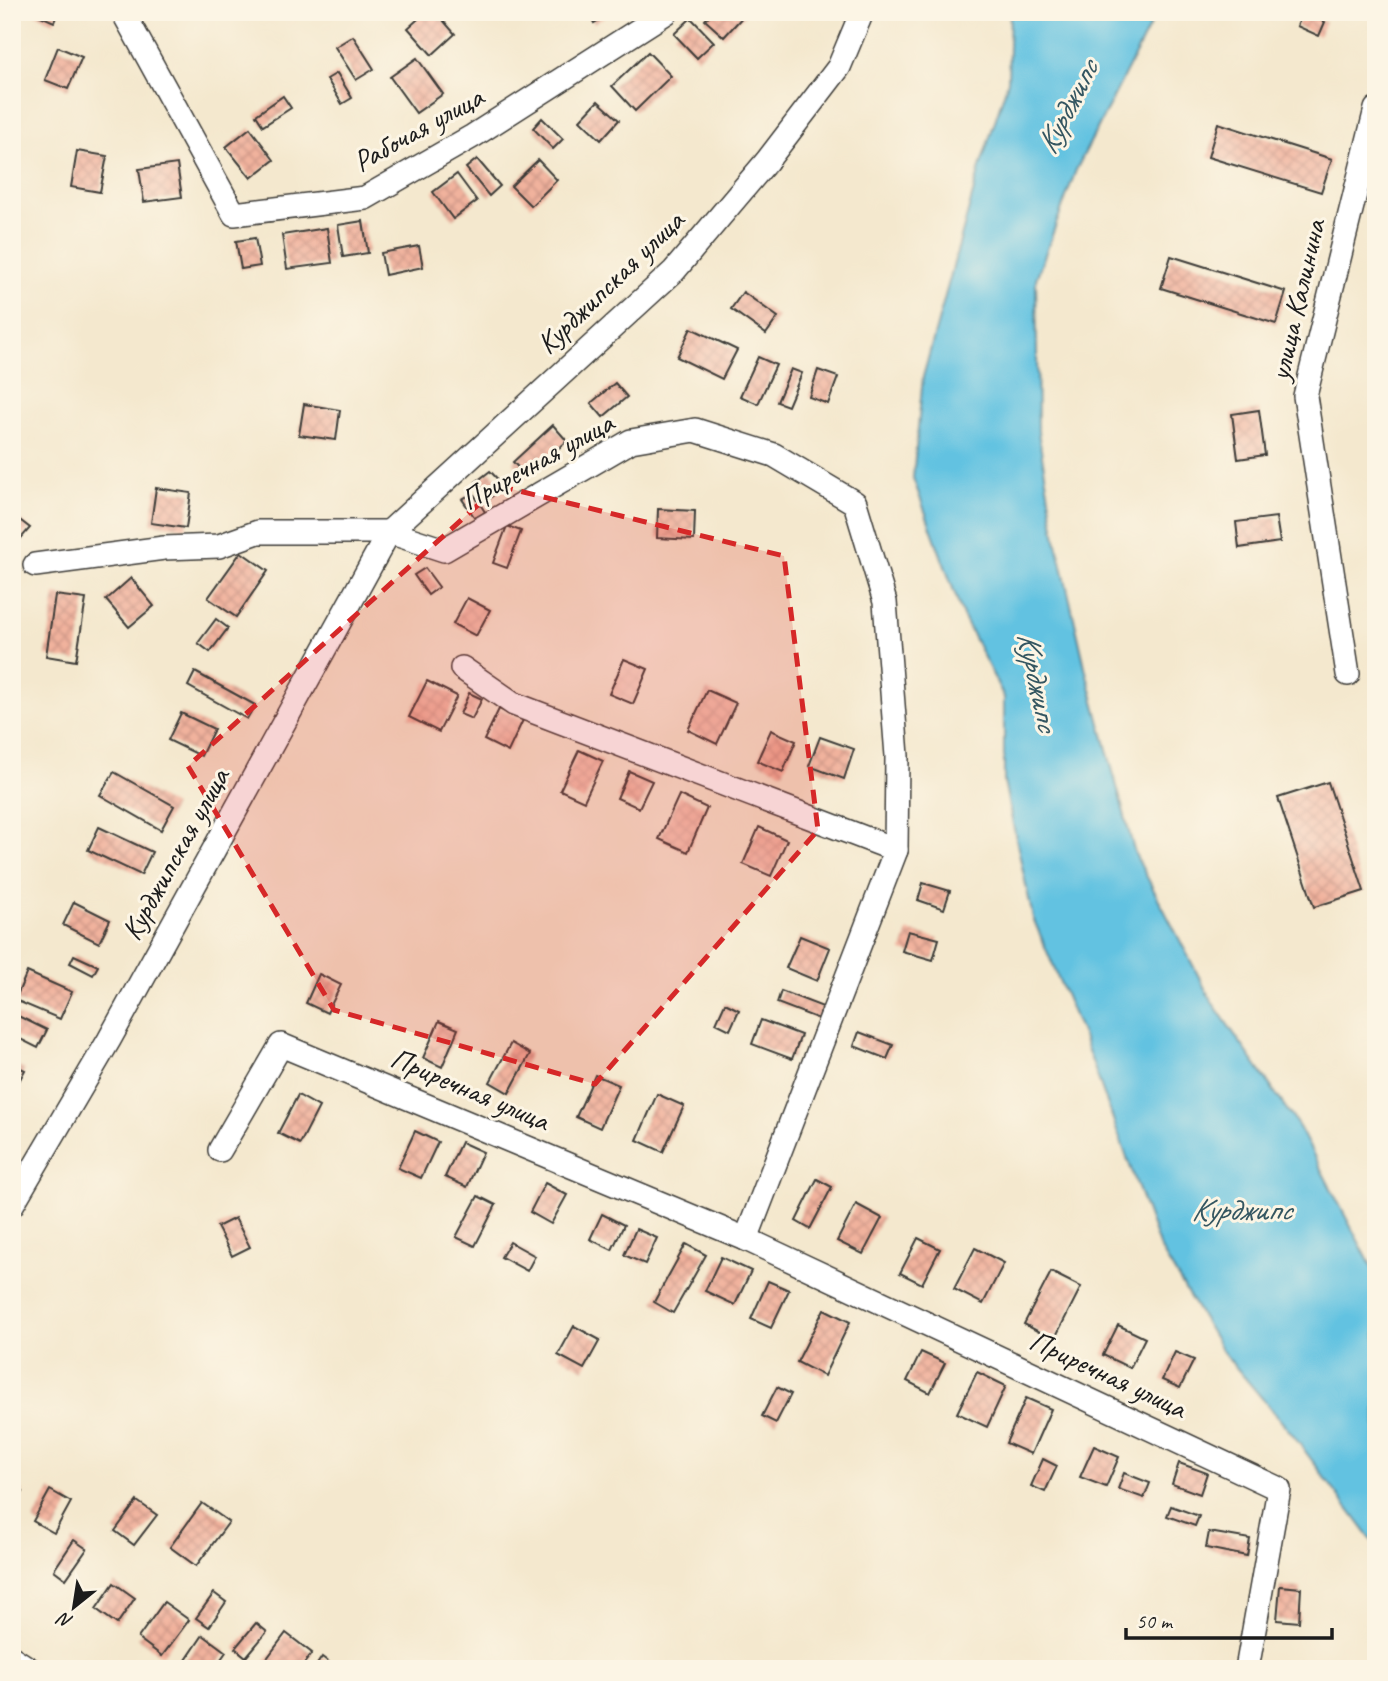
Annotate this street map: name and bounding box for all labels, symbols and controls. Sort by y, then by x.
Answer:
water label: Курджипс [1026,50,1110,161]
street label: Рабочая улица [346,77,491,180]
street label: Курджипская улица [528,201,693,362]
street label: улица Калинина [1260,214,1334,386]
street label: Приречная улица [454,403,622,519]
water label: Курджипс [1008,628,1069,738]
street label: Курджипская улица [112,760,239,947]
street label: Приречная улица [385,1039,557,1140]
water label: Курджипс [1191,1189,1295,1230]
street label: Приречная улица [1023,1321,1194,1428]
north arrow [38,1572,108,1642]
scale bar [1126,1597,1332,1641]
text: N [52,1606,77,1634]
text: 50 m [1136,1608,1174,1634]

